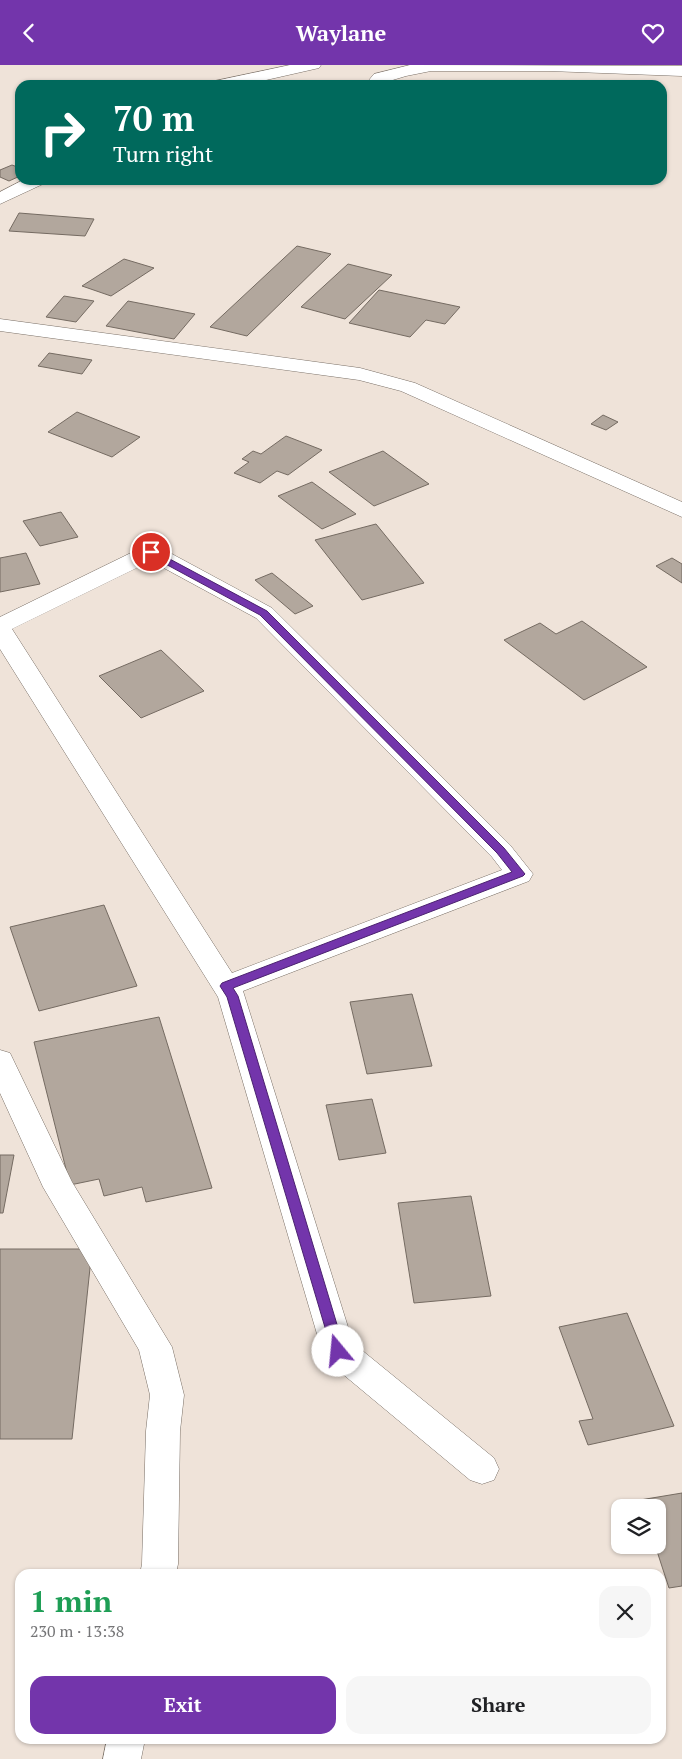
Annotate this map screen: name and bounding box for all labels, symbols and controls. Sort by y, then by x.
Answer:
text: Waylane [296,18,386,47]
icon: back [15,19,43,47]
icon: heart [639,19,667,47]
text: 70 m [113,95,194,141]
icon: right [30,100,95,165]
text: Turn right [113,139,213,168]
pin [130,531,172,573]
icon: arrive [137,538,165,566]
position arrow [311,1324,363,1376]
map controls [611,1499,666,1554]
button: layers [611,1499,666,1554]
text: 1 min [30,1581,112,1621]
button: close [599,1586,651,1638]
text: 230 m · 13:38 [30,1620,124,1642]
button: Exit [30,1676,336,1734]
button: Share [346,1676,651,1734]

